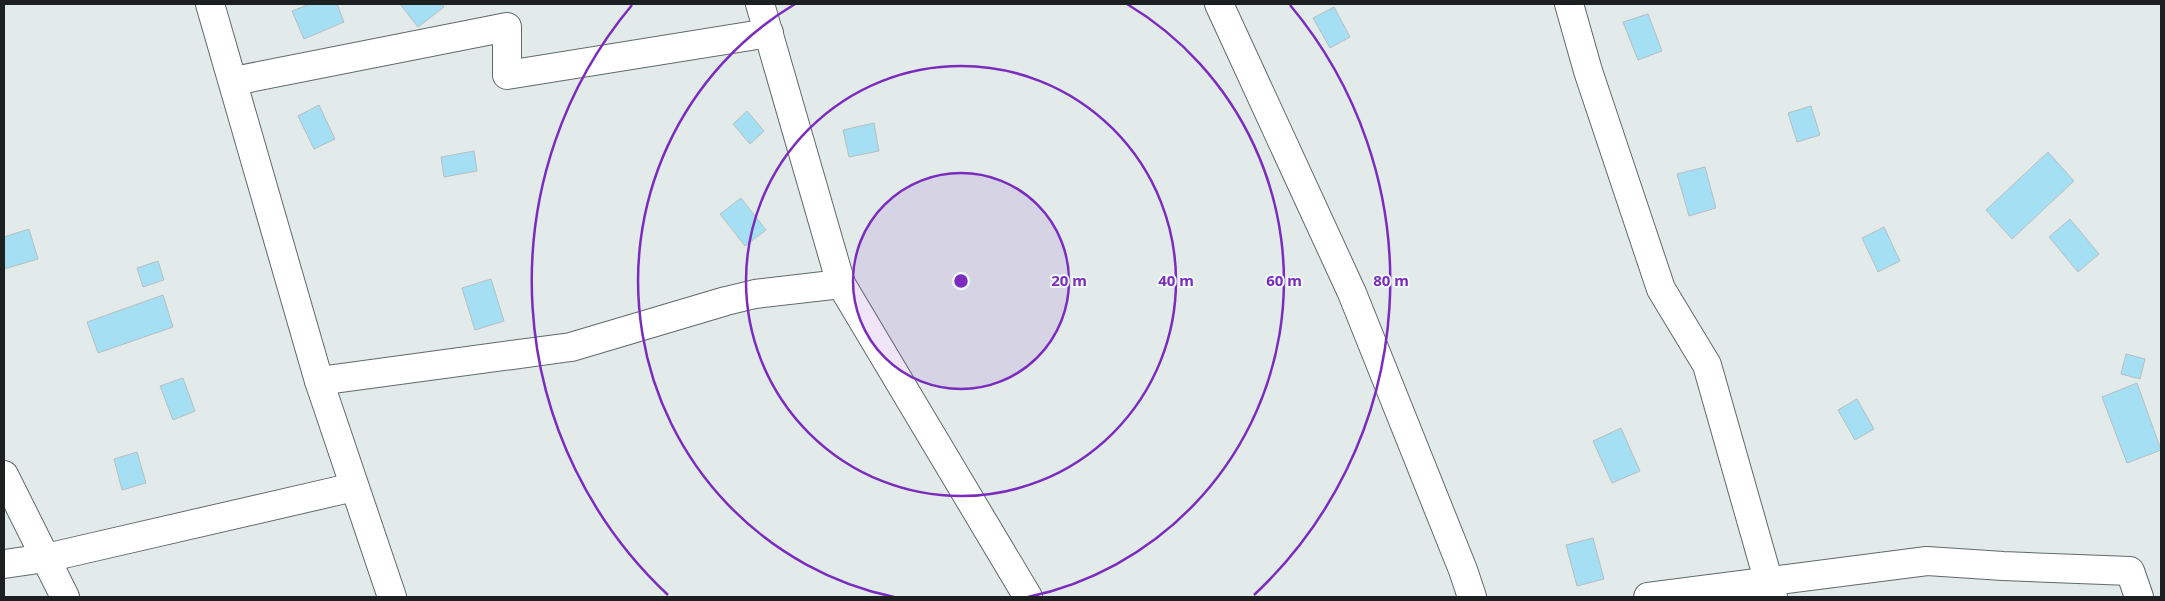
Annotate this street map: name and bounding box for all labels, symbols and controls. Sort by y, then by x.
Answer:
text: 20 m [1051,270,1087,290]
text: 40 m [1158,270,1194,290]
text: 60 m [1266,270,1302,290]
text: 80 m [1373,270,1409,290]
centre of rings [952,272,970,290]

